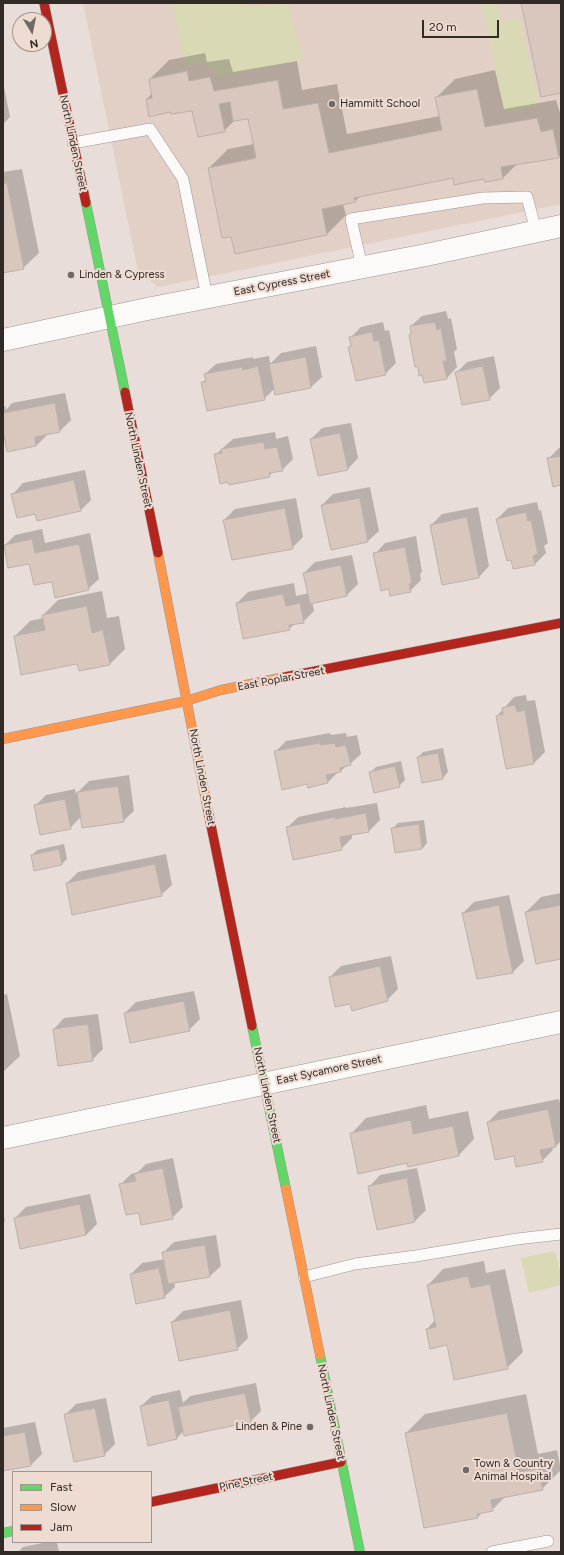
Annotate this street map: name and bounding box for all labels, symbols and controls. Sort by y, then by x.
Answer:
north arrow [12,12,52,52]
scale bar [424,12,501,38]
text: 20 m [429,20,457,34]
text: N [29,36,39,50]
street label: North Linden Street [56,94,90,192]
place label: Hammitt School [340,97,420,111]
marker: Hammitt School [327,99,337,109]
street label: East Cypress Street [233,267,331,299]
place label: Linden & Cypress [79,268,165,282]
marker: Linden & Cypress [66,270,76,280]
street label: North Linden Street [121,411,155,509]
street label: East Poplar Street [236,664,326,694]
street label: North Linden Street [186,728,218,826]
street label: North Linden Street [250,1046,284,1144]
street label: East Sycamore Street [275,1052,383,1088]
street label: North Linden Street [314,1363,348,1461]
place label: Linden & Pine [235,1420,302,1434]
marker: Linden & Pine [305,1422,315,1432]
place label: Town & Country Animal Hospital [474,1457,553,1483]
marker: Town & Country Animal Hospital [461,1465,471,1475]
street label: Pine Street [218,1470,274,1494]
legend [12,1471,152,1543]
text: Fast [50,1480,73,1494]
text: Slow [50,1500,76,1514]
text: Jam [50,1520,73,1534]

